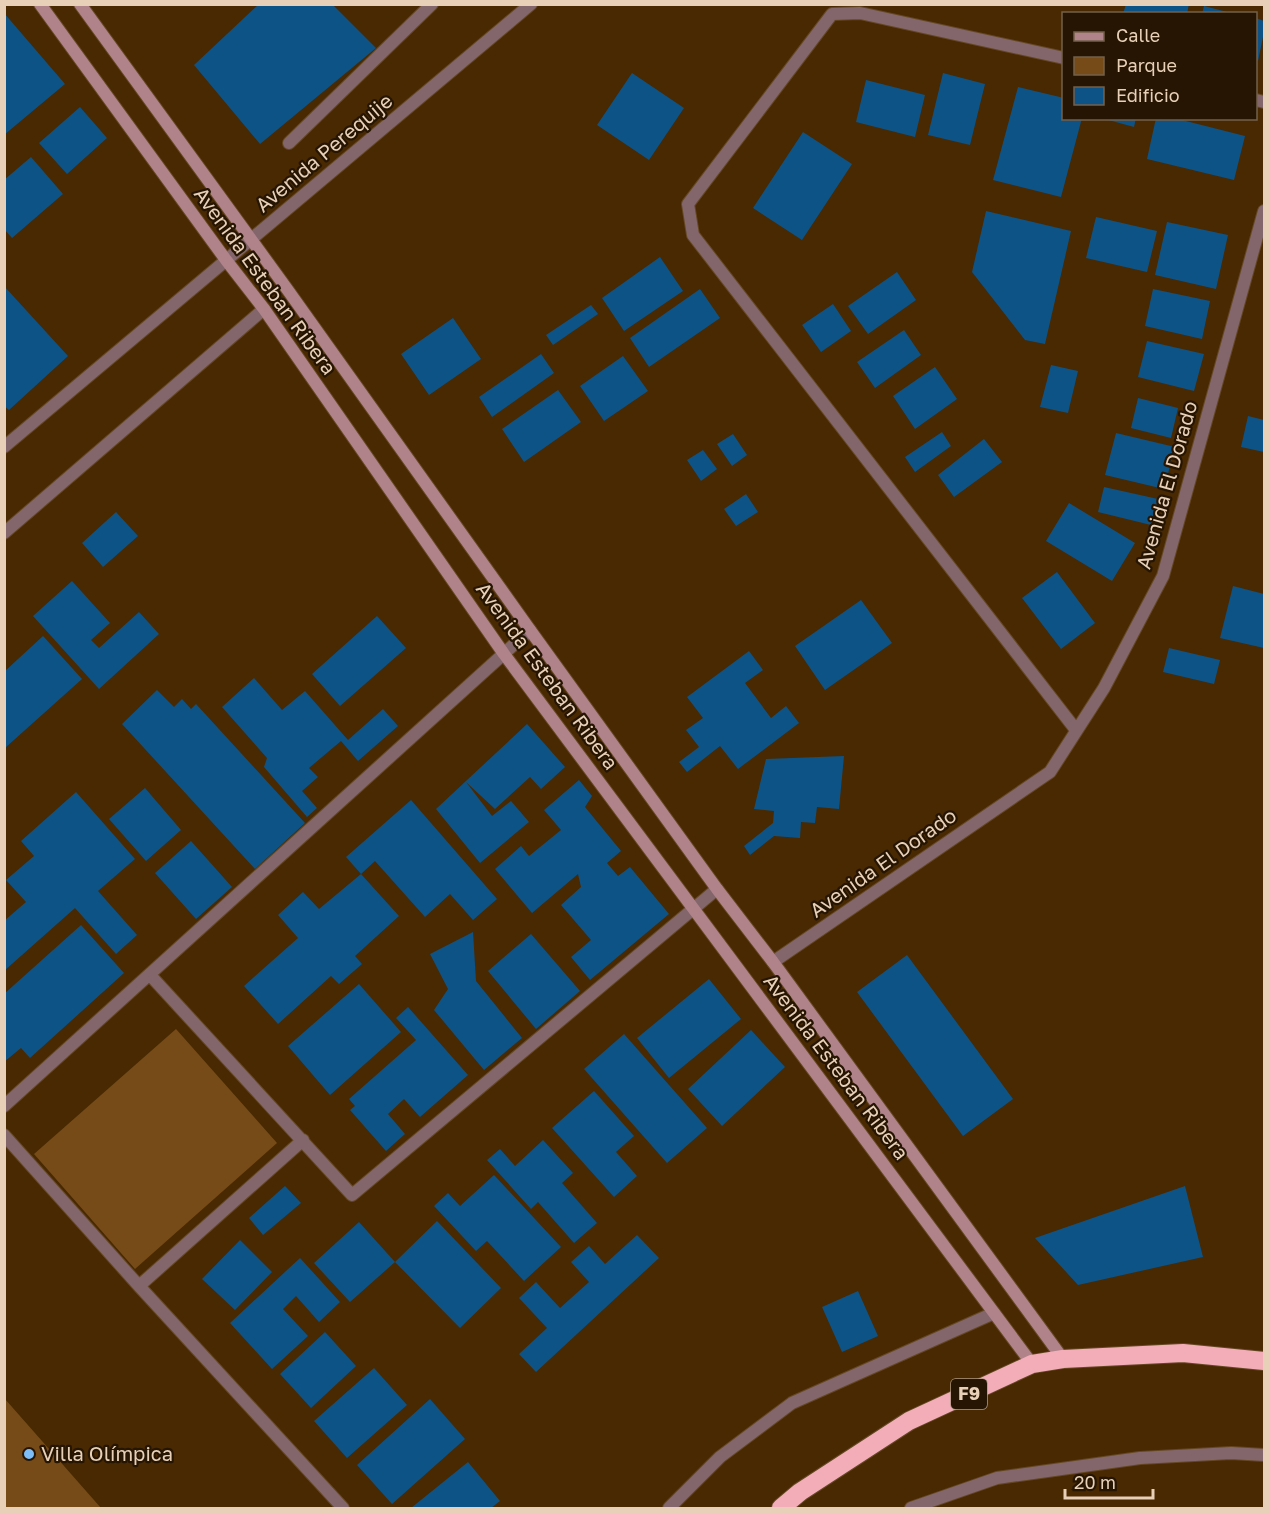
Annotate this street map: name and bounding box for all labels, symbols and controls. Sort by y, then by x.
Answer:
legend [1062,12,1257,120]
text: Calle [1116,24,1160,46]
text: Parque [1116,54,1177,76]
text: Edificio [1116,84,1180,106]
street label: Avenida Perequije [250,88,397,216]
street label: Avenida Esteban Ribera [190,182,342,379]
street label: Avenida El Dorado [1131,398,1202,572]
street label: Avenida Esteban Ribera [472,577,624,774]
street label: Avenida El Dorado [804,803,960,922]
street label: Avenida Esteban Ribera [759,969,914,1164]
road number: F9 [951,1379,987,1409]
place label: Villa Olímpica [41,1441,173,1465]
marker: Villa Olímpica [22,1447,36,1461]
scale bar [1065,1462,1154,1500]
text: 20 m [1074,1471,1116,1493]

